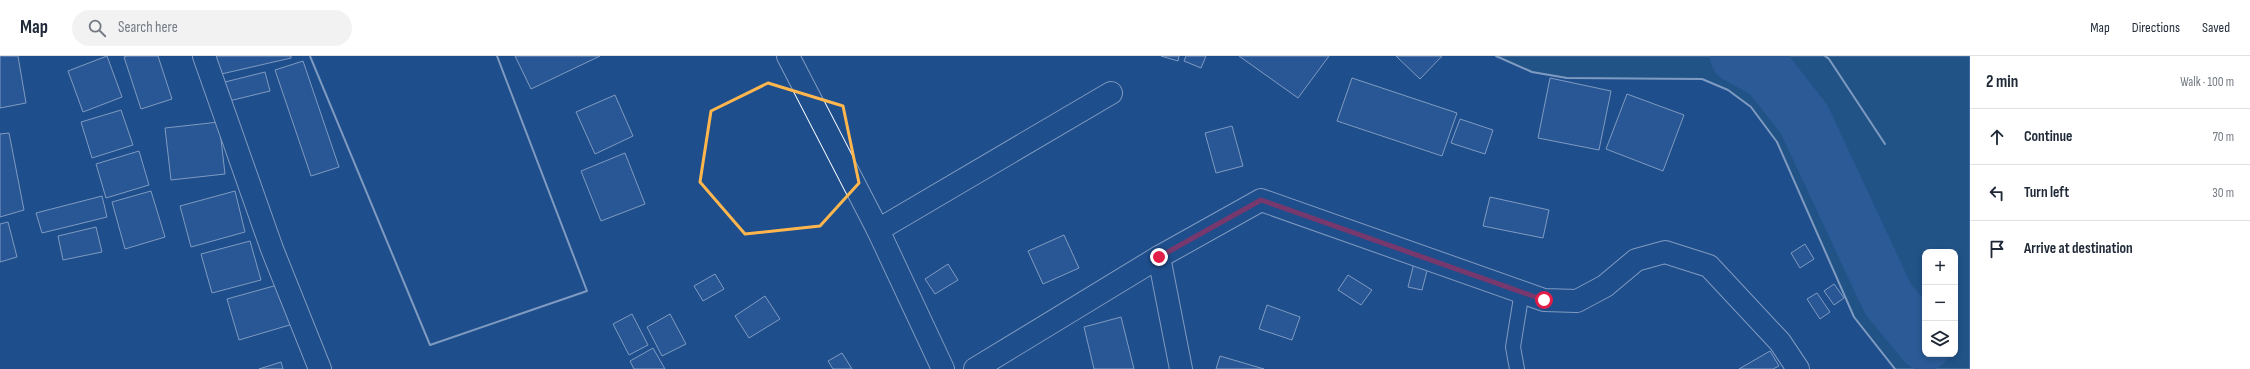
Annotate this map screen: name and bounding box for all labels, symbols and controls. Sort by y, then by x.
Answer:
search box [72,10,352,46]
text: Map [20,16,48,39]
icon: search [86,17,108,39]
text: Search here [118,18,178,37]
text: Map [2090,19,2110,36]
text: Directions [2132,19,2180,36]
text: Saved [2202,19,2230,36]
text: 2 min [1986,72,2018,92]
text: Walk · 100 m [2180,74,2234,90]
icon: ahead [1986,126,2008,148]
text: Continue [2024,127,2073,146]
text: 70 m [2213,129,2234,145]
icon: left [1986,182,2008,204]
text: Turn left [2024,183,2069,202]
text: 30 m [2212,185,2234,201]
icon: arrive [1986,238,2008,260]
text: Arrive at destination [2024,239,2133,258]
route end [1150,248,1168,266]
map controls [1922,249,1958,357]
button: + [1922,249,1958,285]
button: − [1922,285,1958,321]
route start [1535,291,1553,309]
button: layers [1922,321,1958,357]

